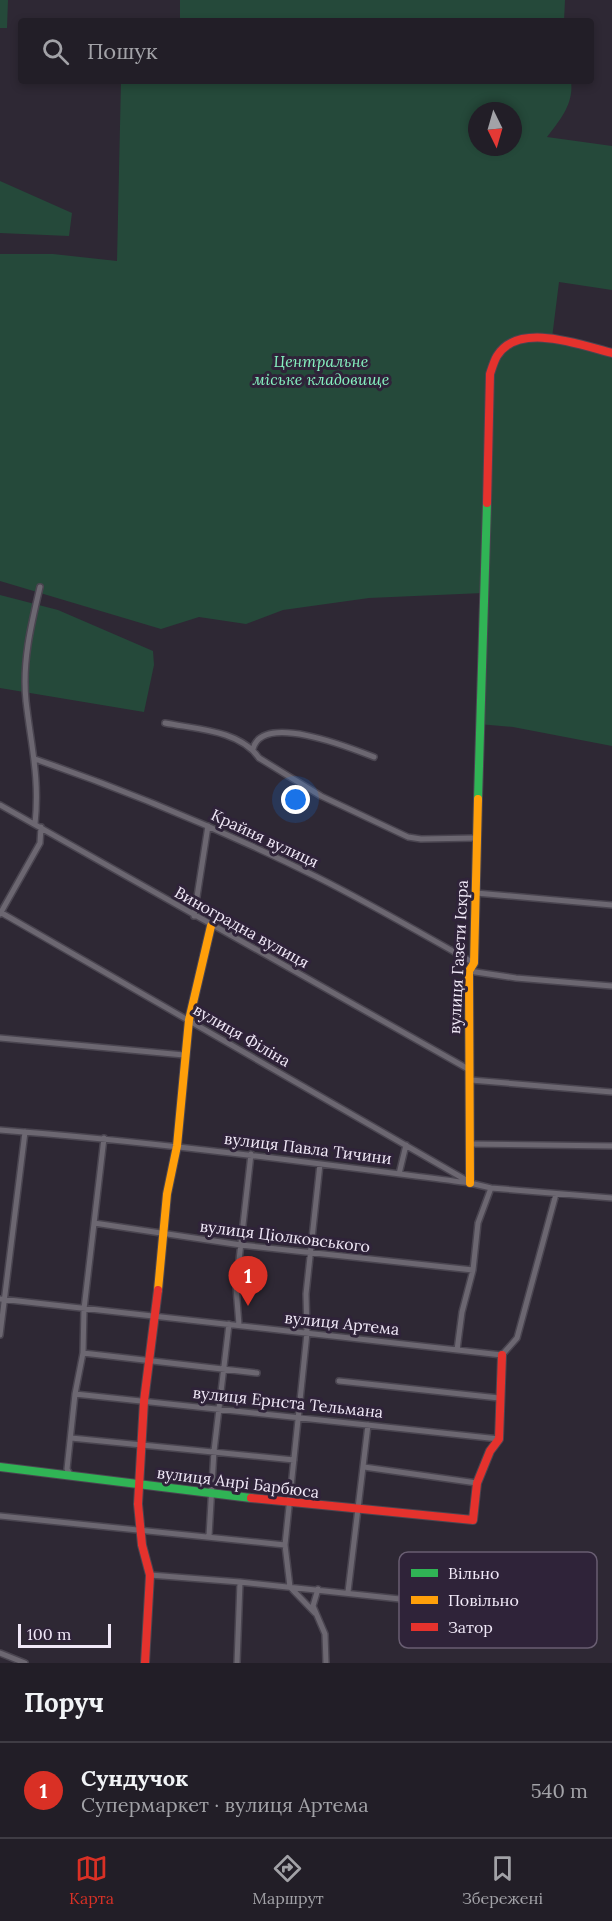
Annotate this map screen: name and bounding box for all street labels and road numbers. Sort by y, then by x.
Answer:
street label: Крайня вулиця [208,804,322,872]
street label: вулиця Газети Іскра [444,880,472,1034]
street label: Виноградна вулиця [171,882,313,972]
street label: вулиця Філіна [190,999,294,1071]
street label: вулиця Павла Тичини [223,1128,393,1168]
street label: вулиця Ціолковського [199,1216,371,1256]
street label: вулиця Артема [284,1307,400,1339]
street label: вулиця Ернста Тельмана [192,1382,384,1422]
street label: вулиця Анрі Барбюса [156,1462,320,1502]

